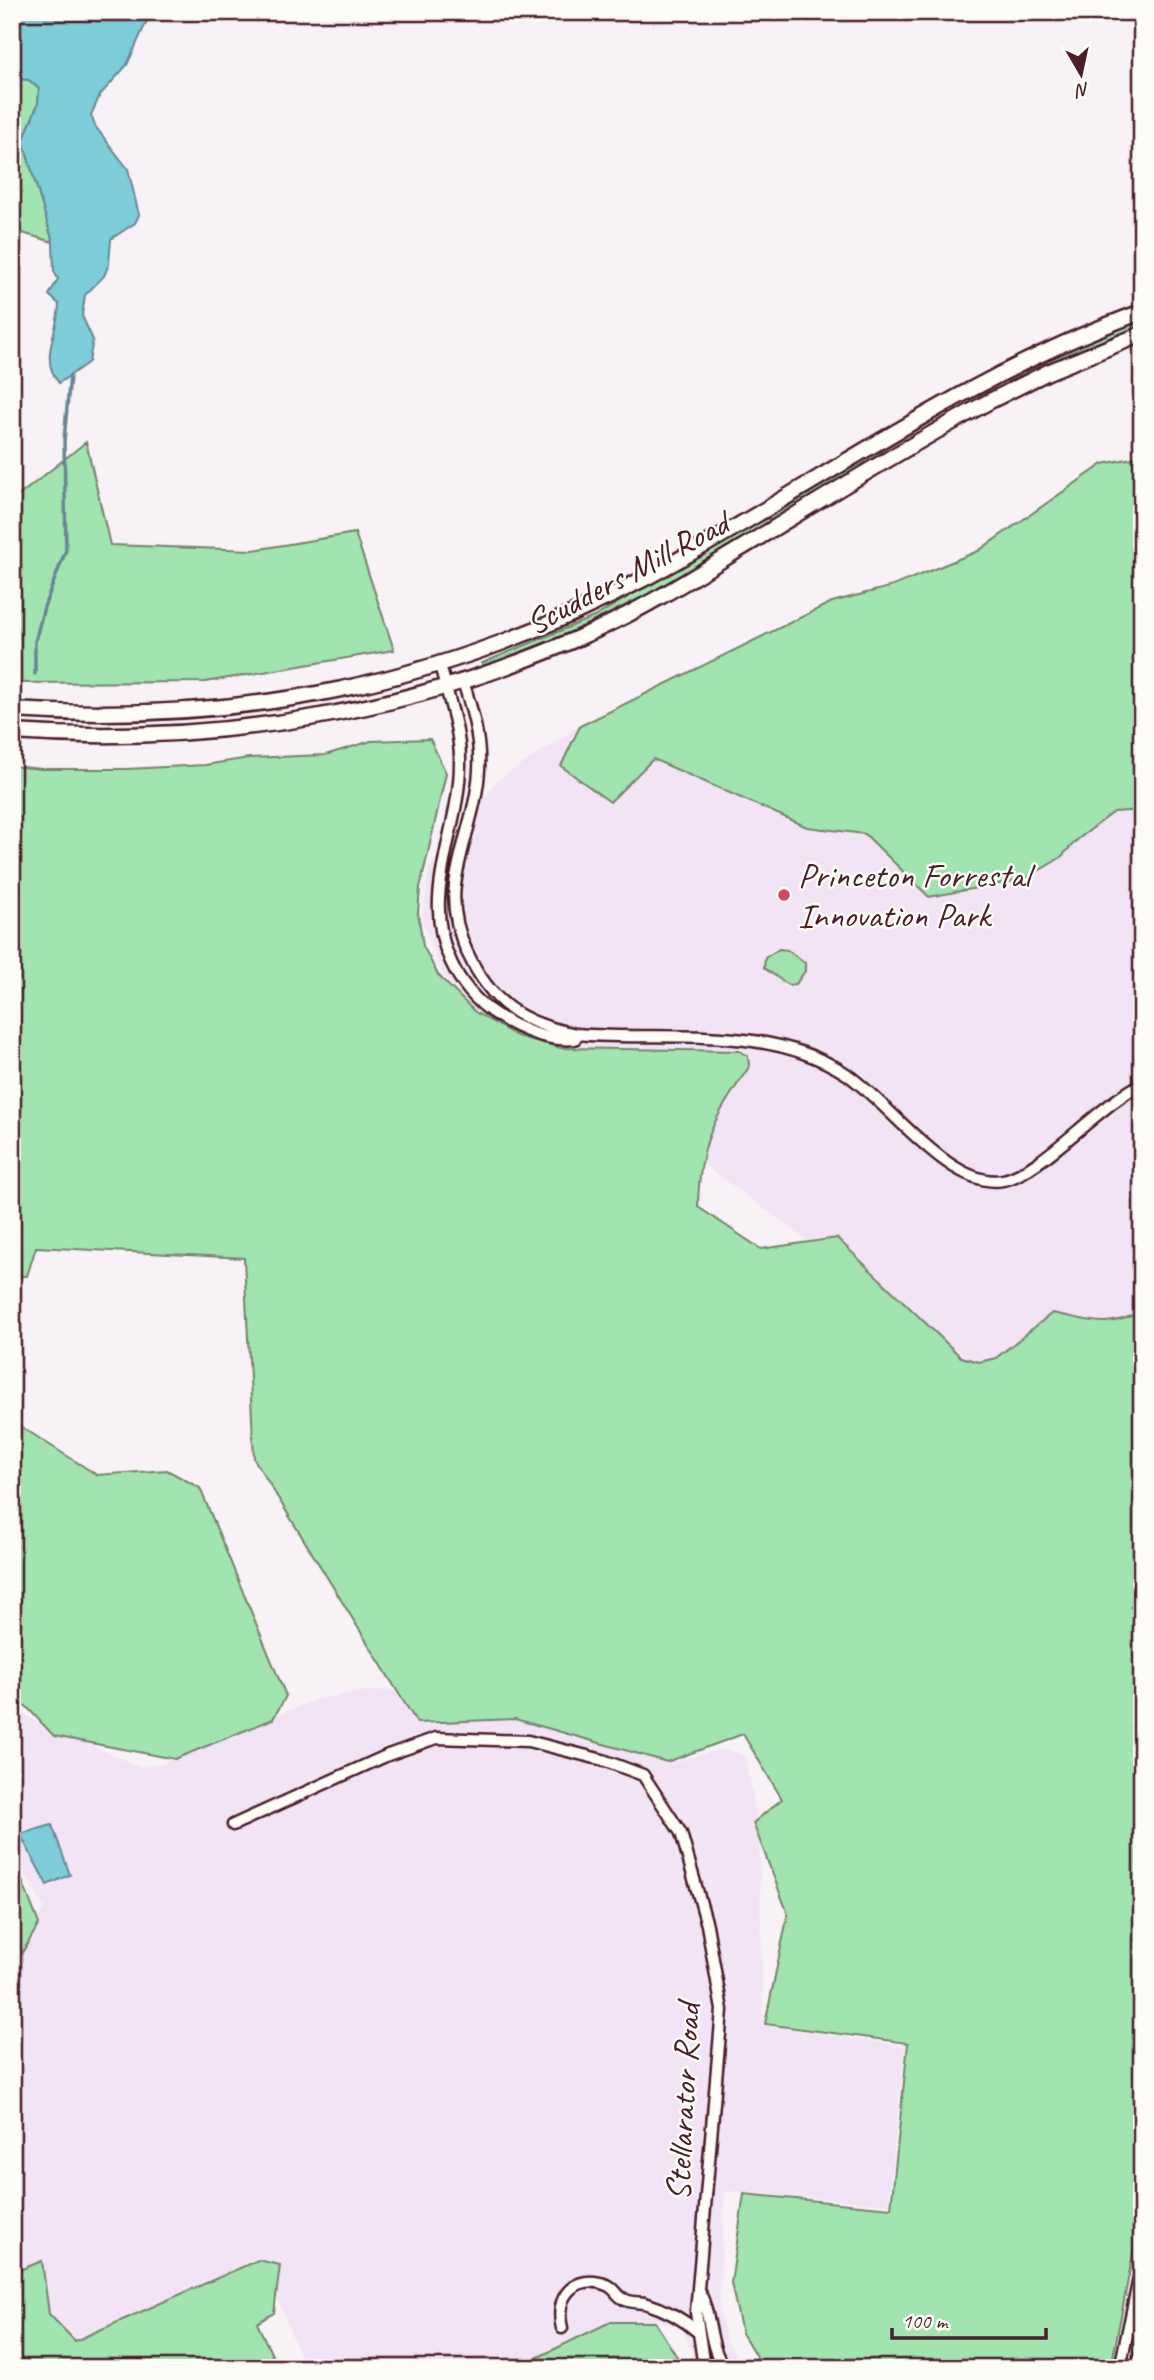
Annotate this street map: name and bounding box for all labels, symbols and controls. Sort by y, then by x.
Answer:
north arrow [1046,38,1116,108]
text: N [1073,77,1091,103]
street label: Scudders Mill Road [518,498,741,645]
place label: Princeton Forrestal Innovation Park [798,853,1036,938]
marker: Princeton Forrestal Innovation Park [776,887,792,903]
street label: Stellarator Road [655,1997,711,2202]
scale bar [892,2296,1046,2340]
text: 100 m [902,2308,949,2334]

